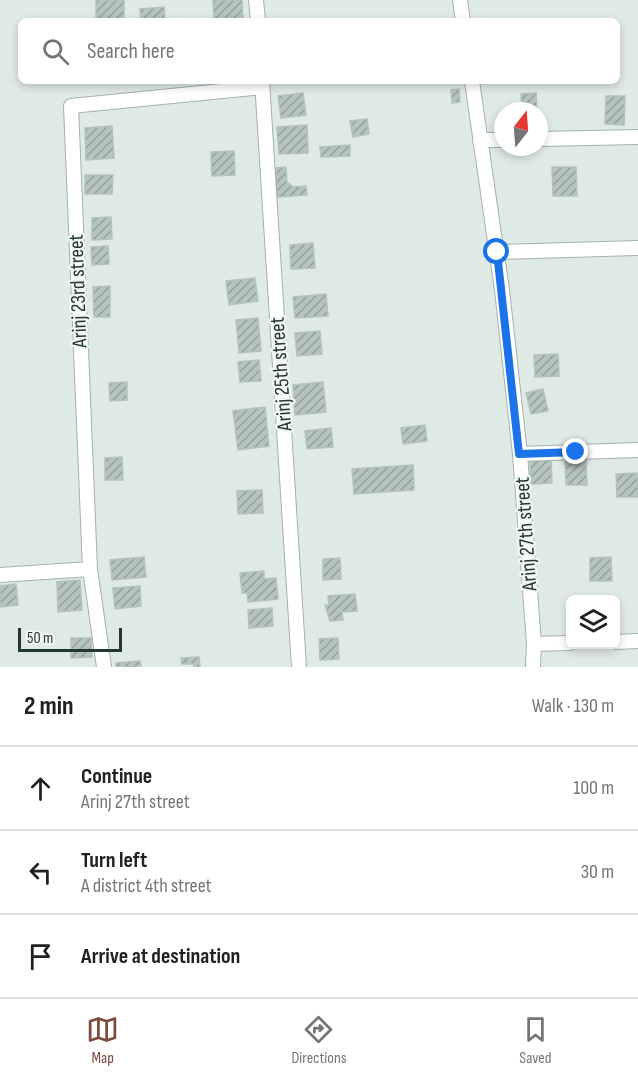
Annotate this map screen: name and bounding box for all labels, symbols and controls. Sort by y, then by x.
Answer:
search box [18,18,620,84]
icon: search [39,35,72,68]
text: Search here [87,38,174,65]
north arrow [494,102,548,156]
street label: Arinj 23rd street [64,234,93,349]
route start [483,238,509,264]
street label: Arinj 25th street [265,316,298,433]
route end [562,438,588,464]
street label: Arinj 27th street [510,476,543,593]
map controls [566,595,620,649]
button: layers [566,595,620,649]
scale bar [18,625,122,652]
text: 50 m [27,629,53,648]
text: 2 min [24,691,74,722]
text: Walk · 130 m [532,694,614,718]
text: Continue [81,763,152,790]
icon: ahead [24,772,57,805]
text: 100 m [573,776,614,800]
text: Arinj 27th street [81,790,190,814]
text: Turn left [81,847,147,874]
icon: left [24,856,57,889]
text: 30 m [581,860,614,884]
text: A district 4th street [81,874,212,898]
icon: arrive [24,940,57,973]
text: Arrive at destination [81,943,240,970]
tab: Map [86,1013,119,1068]
tab: Directions [291,1013,347,1068]
tab: Saved [519,1013,552,1068]

